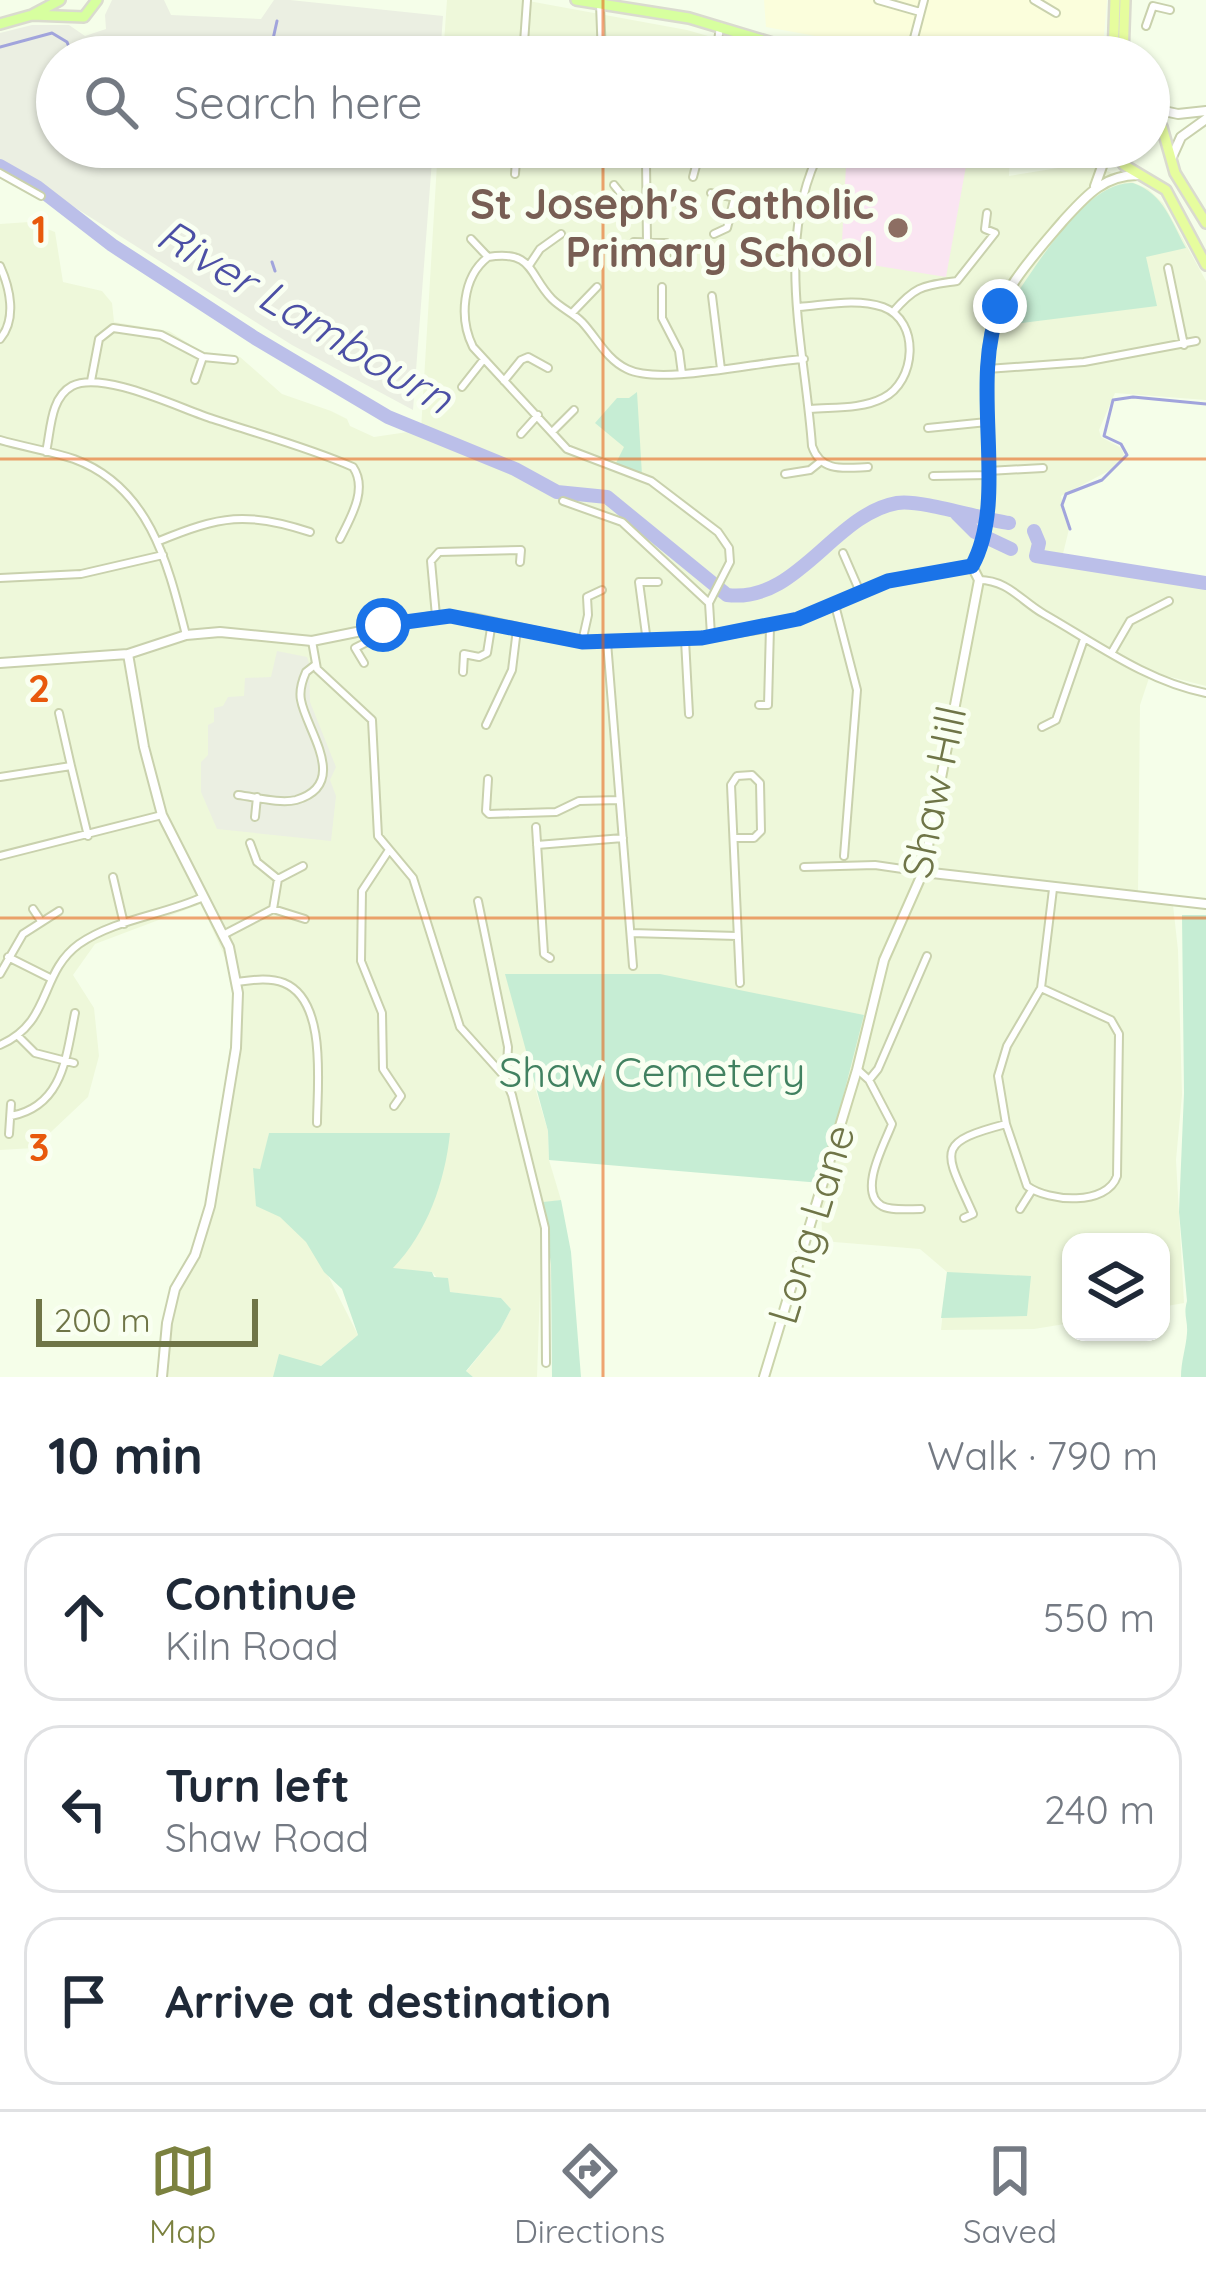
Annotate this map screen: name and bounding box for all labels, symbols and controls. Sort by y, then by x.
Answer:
search box [36,36,1170,168]
icon: search [78,69,144,135]
text: Search here [174,74,422,130]
place label: St Joseph's Catholic Primary School [470,177,874,278]
text: 1 [31,204,47,253]
water label: River Lambourn [148,205,464,426]
marker: St Joseph's Catholic Primary School [885,215,911,241]
route end [973,279,1027,333]
route start [356,598,410,652]
text: 2 [28,663,50,712]
street label: Shaw Hill [889,701,978,883]
park label: Shaw Cemetery [499,1045,805,1098]
street label: Long Lane [755,1118,866,1330]
text: 3 [29,1122,49,1171]
map controls [1062,1233,1170,1341]
button: layers [1062,1233,1170,1341]
scale bar [36,1293,258,1346]
text: 200 m [54,1299,151,1340]
text: 10 min [48,1423,203,1487]
text: Walk · 790 m [927,1431,1158,1480]
text: Continue [165,1565,357,1621]
icon: ahead [51,1584,117,1650]
text: 550 m [1043,1593,1155,1642]
text: Kiln Road [165,1621,339,1670]
text: Turn left [165,1757,350,1813]
icon: left [51,1776,117,1842]
text: 240 m [1044,1785,1155,1834]
text: Shaw Road [165,1813,369,1862]
icon: arrive [51,1968,117,2034]
text: Arrive at destination [165,1973,611,2029]
tab: Map [149,2138,216,2251]
tab: Directions [514,2138,665,2251]
tab: Saved [963,2138,1057,2251]

